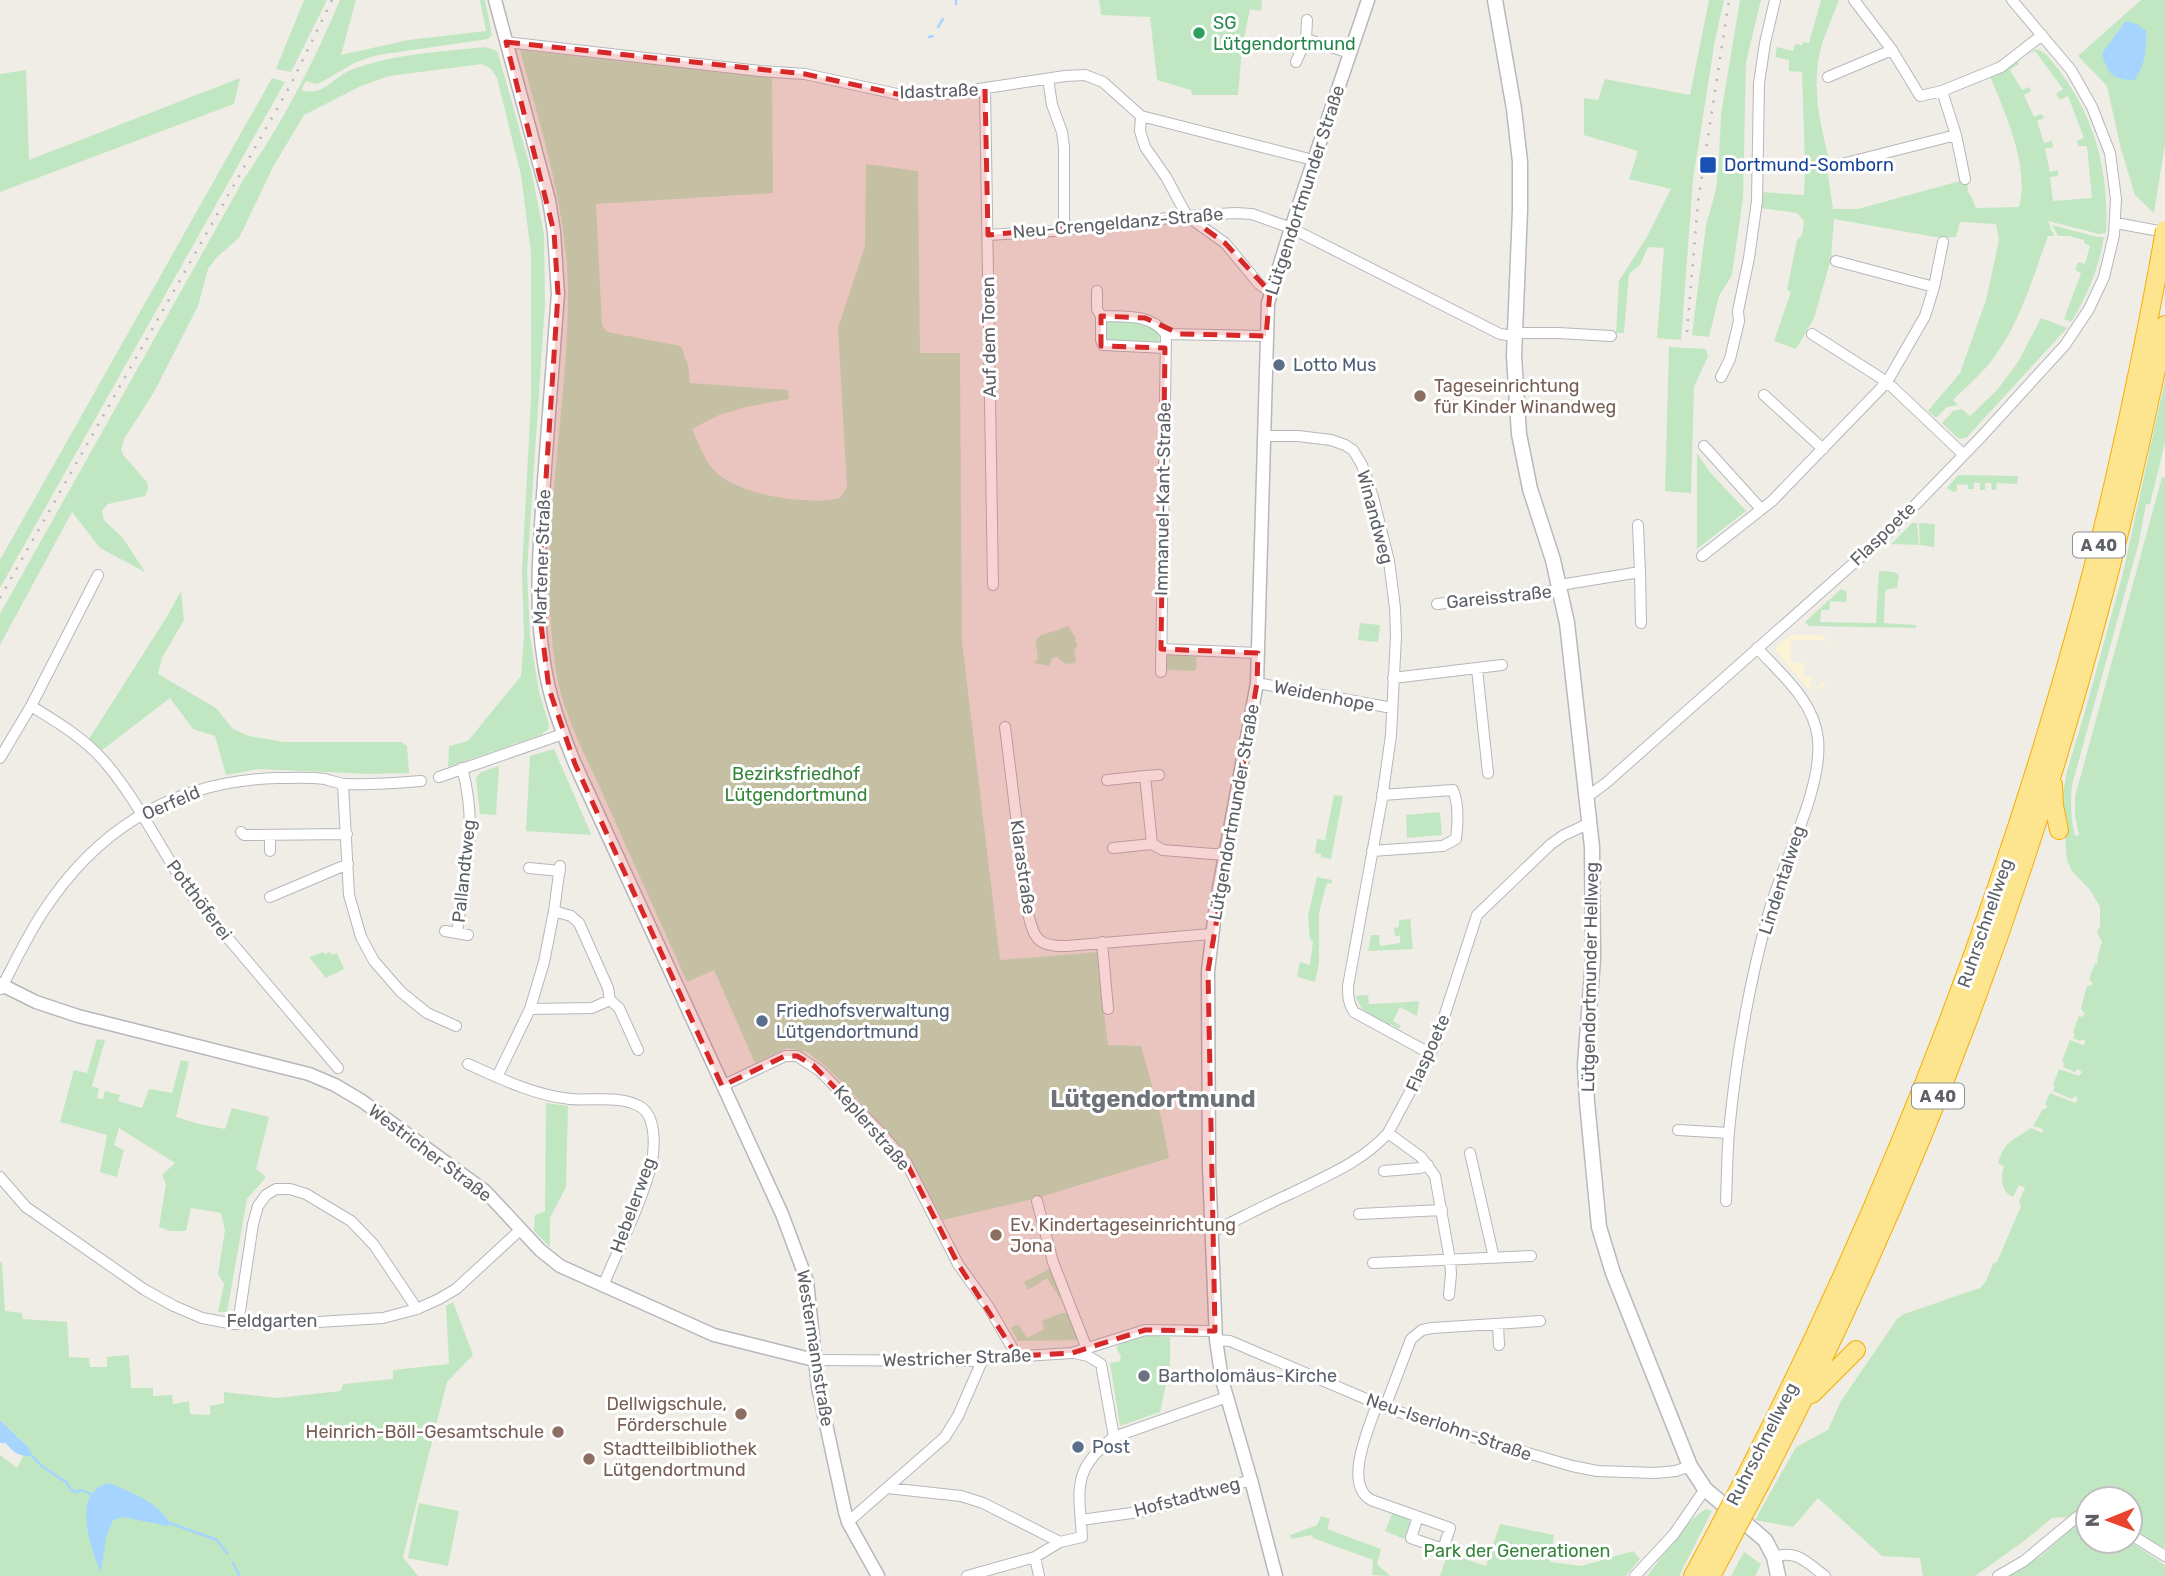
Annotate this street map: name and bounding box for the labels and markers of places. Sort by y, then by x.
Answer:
place label: SG Lütgendortmund [1213,12,1356,55]
marker: SG Lütgendortmund [1191,25,1207,41]
place label: Dortmund-Somborn [1724,154,1894,176]
marker: Dortmund-Somborn [1698,155,1718,175]
place label: Lotto Mus [1293,354,1376,376]
marker: Lotto Mus [1271,357,1287,373]
place label: Tageseinrichtung für Kinder Winandweg [1434,375,1616,418]
marker: Tageseinrichtung für Kinder Winandweg [1412,388,1428,404]
place label: Friedhofsverwaltung Lütgendortmund [776,1000,950,1043]
marker: Friedhofsverwaltung Lütgendortmund [754,1013,770,1029]
place label: Ev. Kindertageseinrichtung Jona [1010,1214,1236,1257]
marker: Ev. Kindertageseinrichtung Jona [988,1227,1004,1243]
place label: Bartholomäus-Kirche [1158,1365,1337,1387]
marker: Bartholomäus-Kirche [1136,1368,1152,1384]
place label: Dellwigschule, Förderschule [606,1393,727,1436]
marker: Dellwigschule, Förderschule [733,1406,749,1422]
place label: Heinrich-Böll-Gesamtschule [306,1421,544,1443]
marker: Heinrich-Böll-Gesamtschule [550,1424,566,1440]
place label: Post [1092,1436,1130,1458]
place label: Stadtteilbibliothek Lütgendortmund [603,1438,758,1481]
marker: Post [1070,1439,1086,1455]
marker: Stadtteilbibliothek Lütgendortmund [581,1451,597,1467]

